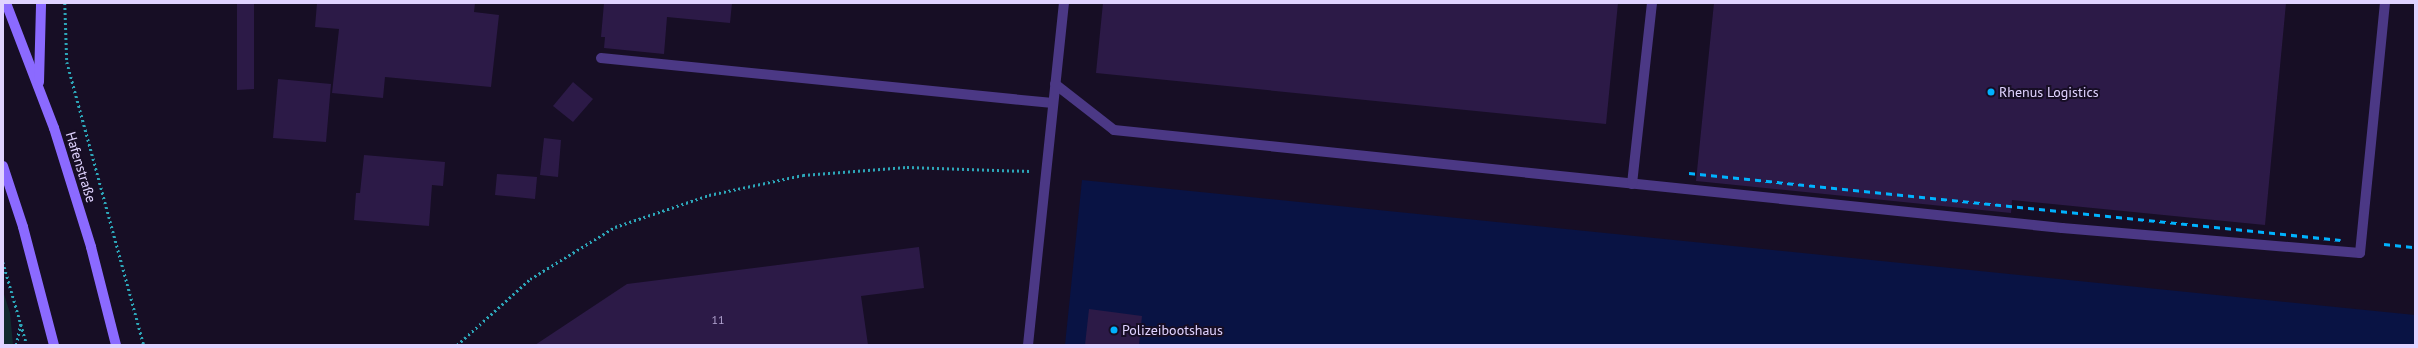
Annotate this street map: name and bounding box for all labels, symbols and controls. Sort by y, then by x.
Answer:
place label: Rhenus Logistics [1999,84,2099,100]
marker: Rhenus Logistics [1986,87,1996,97]
street label: Hafenstraße [62,130,100,204]
house number: 11 [711,313,725,327]
place label: Polizeibootshaus [1122,322,1223,338]
marker: Polizeibootshaus [1109,325,1119,335]

